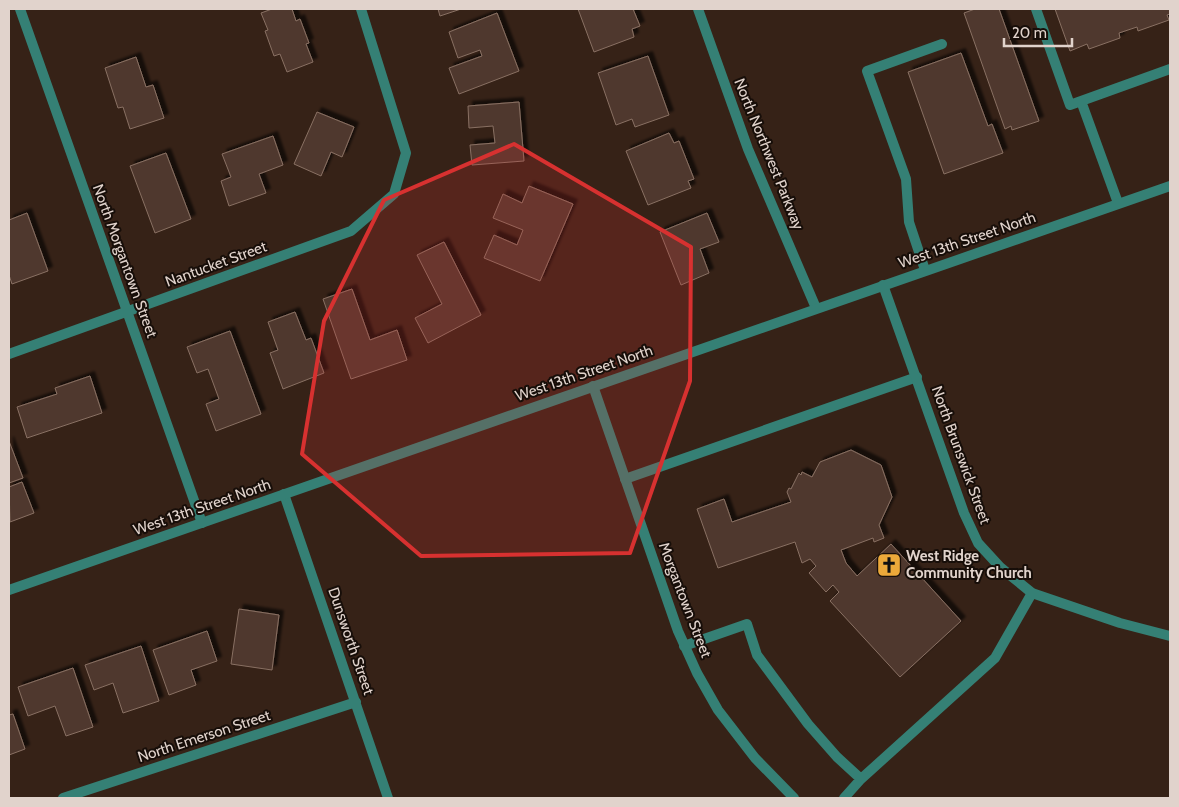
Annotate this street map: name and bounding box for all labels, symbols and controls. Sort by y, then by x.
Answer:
scale bar [1004,15,1072,47]
text: 20 m [1012,24,1047,42]
street label: North Northwest Parkway [730,76,808,233]
street label: North Morgantown Street [89,182,161,340]
street label: West 13th Street North [896,208,1038,272]
street label: Nantucket Street [163,237,269,291]
street label: West 13th Street North [513,341,655,405]
street label: North Brunswick Street [928,384,994,526]
street label: West 13th Street North [131,475,273,539]
street label: Morgantown Street [655,540,715,660]
place label: West Ridge Community Church [906,547,1032,582]
church icon: West Ridge Community Church [876,552,902,578]
street label: Dunsworth Street [324,585,378,697]
street label: North Emerson Street [135,706,273,766]

